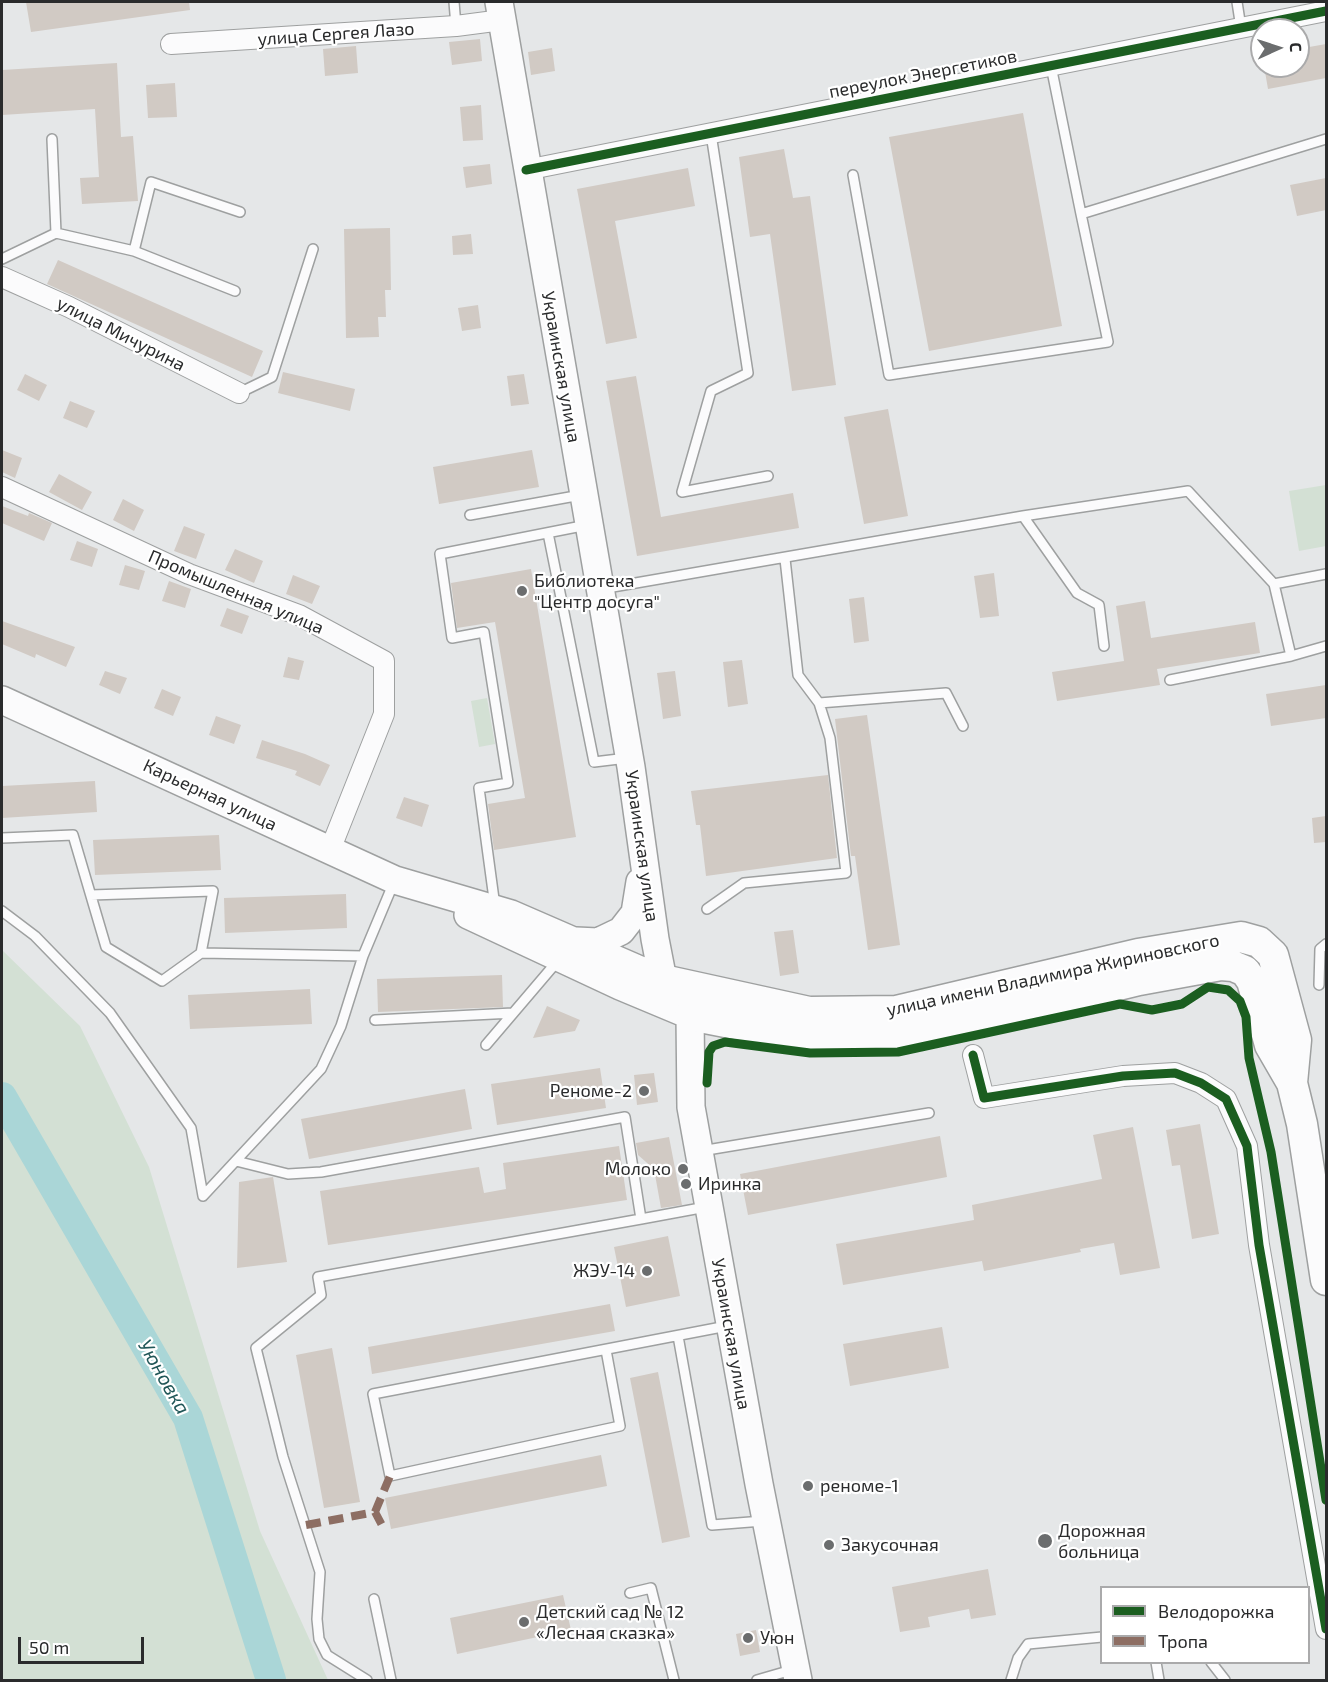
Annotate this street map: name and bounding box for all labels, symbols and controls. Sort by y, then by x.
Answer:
street label: улица Сергея Лазо [257,18,415,50]
north arrow [1250,18,1310,78]
text: С [1287,42,1306,52]
street label: переулок Энергетиков [827,45,1019,103]
street label: Украинская улица [537,290,585,444]
street label: улица Мичурина [53,292,189,376]
street label: Промышленная улица [145,545,327,639]
place label: Библиотека "Центр досуга" [534,570,660,612]
marker: Библиотека "Центр досуга" [515,584,529,598]
street label: Карьерная улица [140,755,280,835]
street label: Украинская улица [621,769,663,923]
street label: улица имени Владимира Жириновского [885,929,1221,1021]
place label: Реноме-2 [550,1080,632,1102]
marker: Реноме-2 [637,1084,651,1098]
place label: Молоко [605,1158,671,1180]
marker: Молоко [676,1162,690,1176]
place label: Иринка [698,1173,762,1195]
marker: Иринка [679,1177,693,1191]
street label: Украинская улица [707,1257,755,1411]
place label: ЖЭУ-14 [573,1260,635,1282]
marker: ЖЭУ-14 [640,1264,654,1278]
water label: Уюновка [133,1335,195,1419]
place label: реноме-1 [820,1475,899,1497]
marker: реноме-1 [801,1479,815,1493]
place label: Дорожная больница [1058,1520,1146,1562]
marker: Дорожная больница [1036,1532,1054,1550]
place label: Закусочная [841,1534,939,1556]
marker: Закусочная [822,1538,836,1552]
legend [1100,1586,1310,1664]
text: Велодорожка [1158,1600,1274,1622]
place label: Детский сад № 12 «Лесная сказка» [536,1601,684,1644]
marker: Детский сад № 12 «Лесная сказка» [517,1615,531,1629]
scale bar [21,1625,147,1663]
place label: Уюн [760,1627,794,1649]
text: Тропа [1158,1630,1208,1652]
marker: Уюн [741,1631,755,1645]
text: 50 m [29,1636,69,1658]

